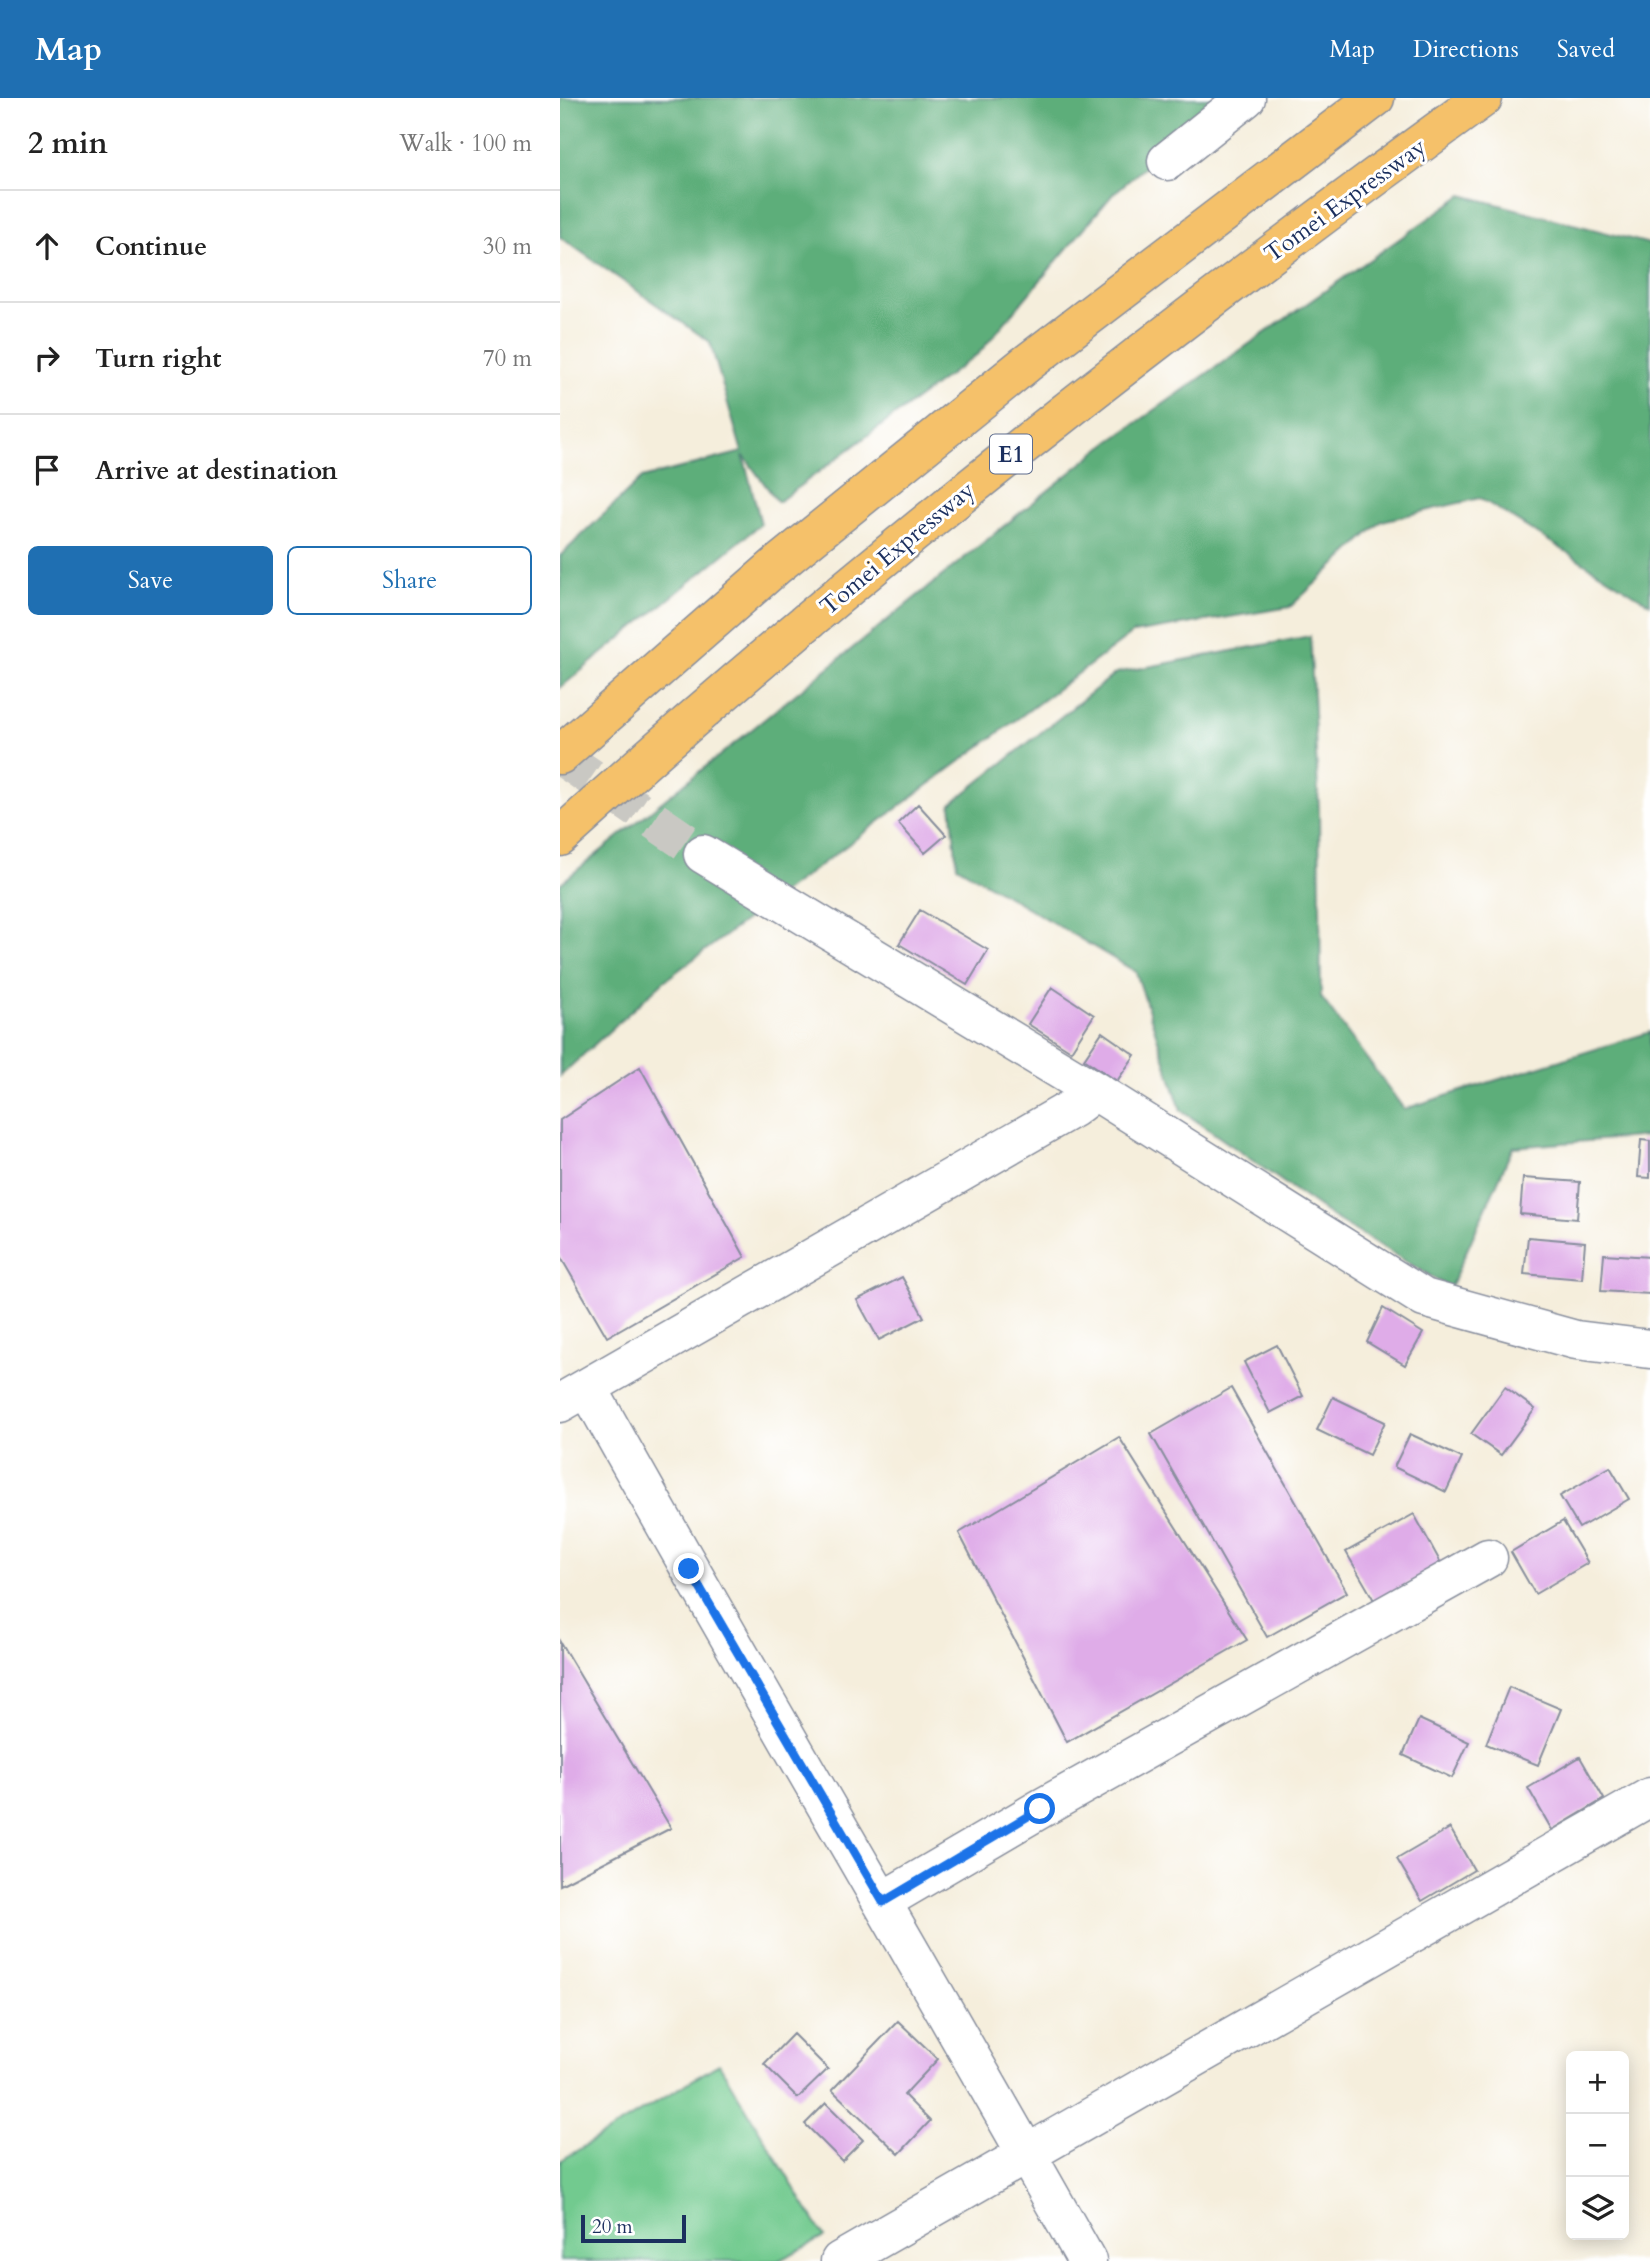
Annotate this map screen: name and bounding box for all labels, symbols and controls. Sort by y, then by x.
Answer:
text: Map [35,27,102,72]
text: Map [1329,33,1375,66]
text: Directions [1413,33,1519,66]
text: Saved [1557,33,1615,66]
text: 2 min [28,123,108,164]
text: Walk · 100 m [399,128,532,159]
street label: Tomei Expressway [1258,130,1433,270]
icon: ahead [28,227,66,265]
text: Continue [95,229,207,264]
text: 30 m [483,231,532,262]
icon: right [28,339,66,377]
text: Turn right [95,341,222,376]
text: 70 m [483,343,532,374]
road number: E1 [990,434,1032,474]
icon: arrive [28,451,66,489]
text: Arrive at destination [95,453,338,488]
street label: Tomei Expressway [813,474,982,623]
button: Save [28,546,273,615]
button: Share [287,546,532,615]
route end [673,1553,704,1584]
route start [1024,1793,1055,1824]
map controls [1566,2051,1629,2240]
button: + [1566,2051,1629,2114]
button: − [1566,2114,1629,2177]
button: layers [1566,2177,1629,2240]
scale bar [581,2212,686,2244]
text: 20 m [592,2214,633,2240]

